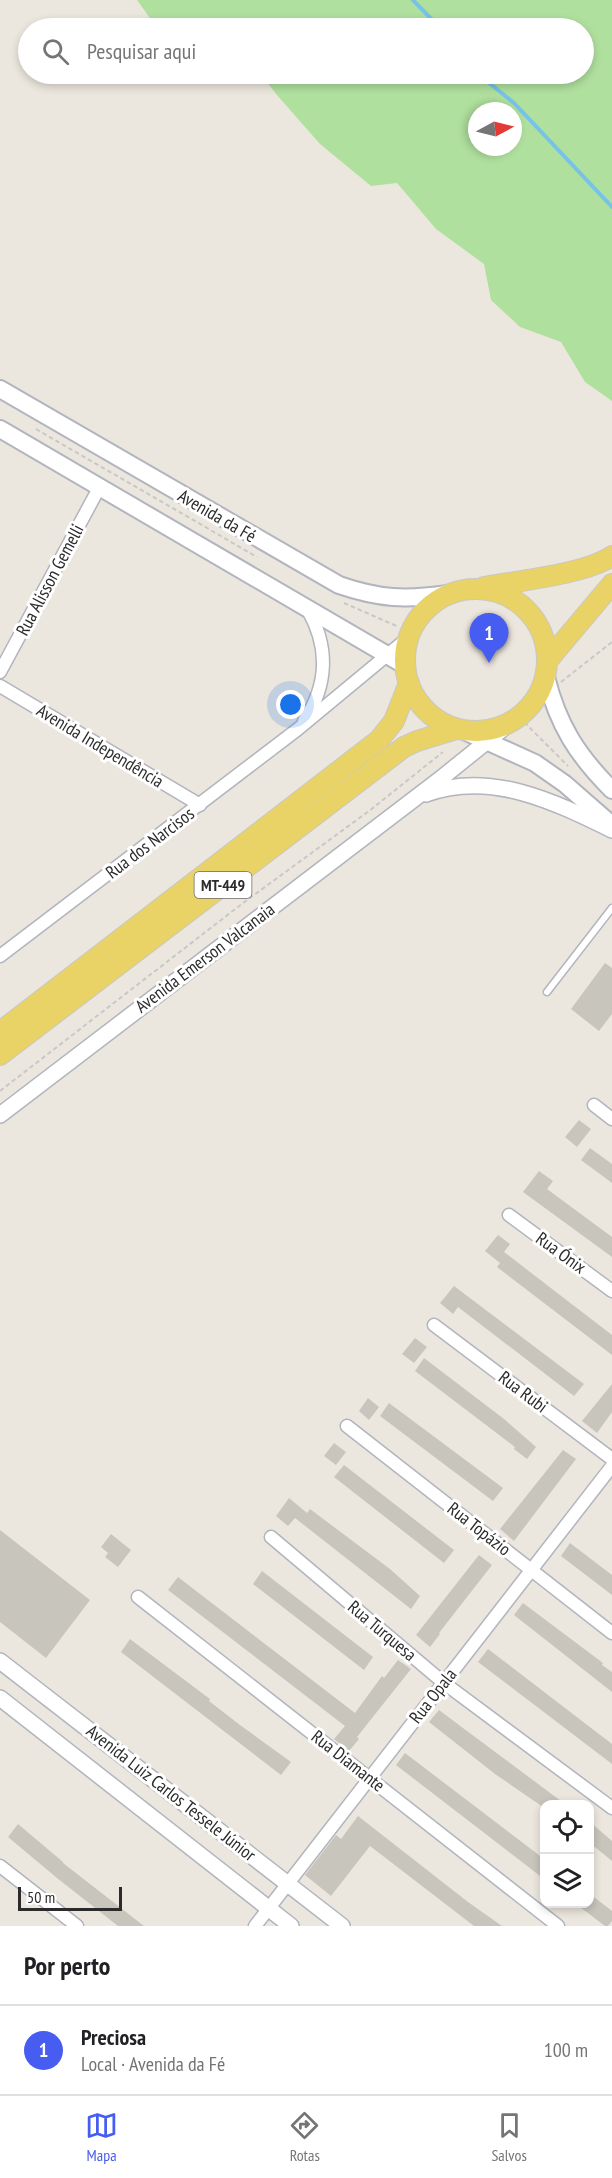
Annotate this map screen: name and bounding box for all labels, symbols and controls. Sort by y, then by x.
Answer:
search box [18,18,594,84]
icon: search [39,35,72,68]
text: Pesquisar aqui [87,37,196,65]
north arrow [468,102,522,156]
street label: Avenida da Fé [174,484,261,547]
street label: Rua Alisson Gemelli [11,520,89,639]
pin: 1 [470,614,508,663]
your location [276,690,305,719]
street label: Avenida Independência [33,699,168,793]
street label: Rua dos Narcisos [101,802,199,883]
road number: MT-449 [194,872,252,898]
street label: Avenida Emerson Valcanaia [130,898,279,1018]
street label: Rua Ónix [532,1227,591,1279]
street label: Rua Rubi [494,1366,552,1418]
street label: Rua Topázio [443,1497,516,1561]
street label: Rua Turquesa [343,1595,421,1666]
street label: Rua Opala [404,1663,461,1728]
street label: Avenida Luiz Carlos Tessele Júnior [82,1719,261,1866]
street label: Rua Diamante [307,1725,390,1796]
map controls [540,1800,594,1908]
button: locate [540,1800,594,1854]
button: layers [540,1854,594,1908]
scale bar [18,1884,122,1912]
text: 50 m [27,1887,55,1907]
text: Por perto [24,1949,110,1982]
text: Preciosa [81,2023,146,2051]
text: 1 [39,2037,48,2063]
text: 100 m [544,2037,588,2063]
text: Local · Avenida da Fé [81,2051,225,2077]
tab: Mapa [85,2109,118,2165]
tab: Rotas [288,2109,321,2165]
tab: Salvos [491,2109,527,2165]

